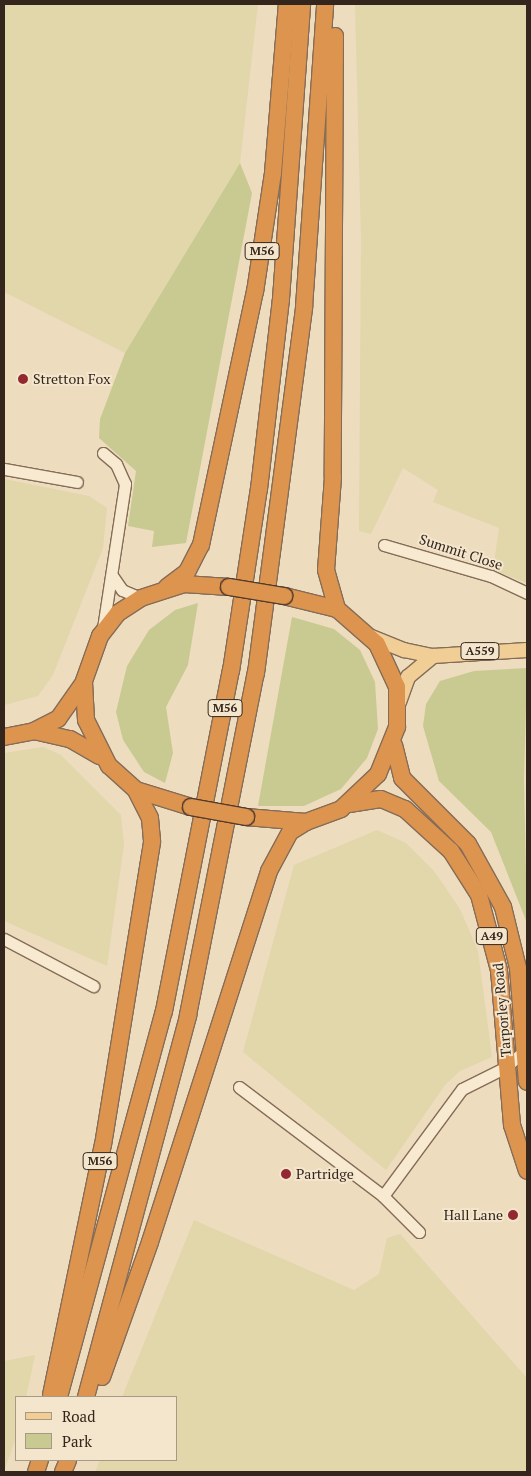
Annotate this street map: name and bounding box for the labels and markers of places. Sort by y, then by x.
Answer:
place label: Stretton Fox [33,371,110,387]
marker: Stretton Fox [17,373,29,385]
place label: Partridge [296,1166,354,1182]
marker: Partridge [280,1168,292,1180]
place label: Hall Lane [444,1207,503,1223]
marker: Hall Lane [507,1209,519,1221]

